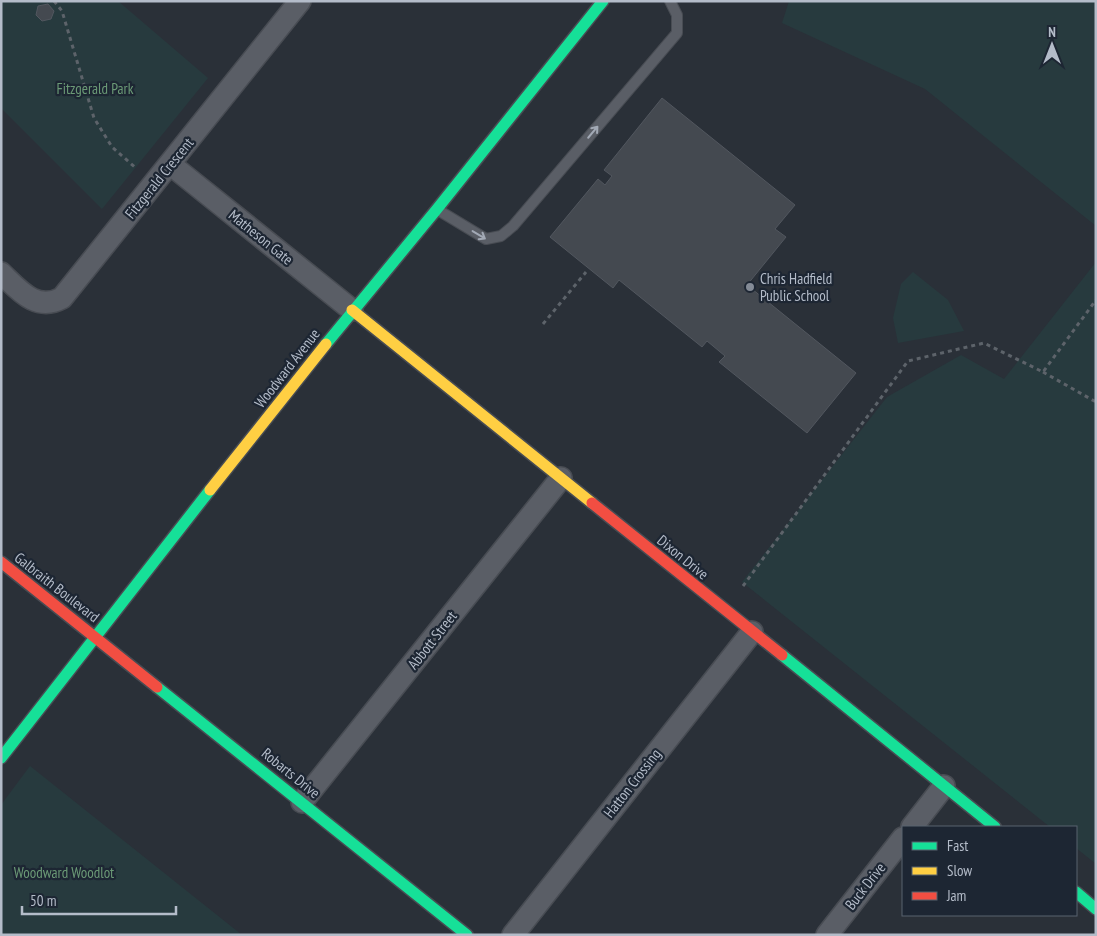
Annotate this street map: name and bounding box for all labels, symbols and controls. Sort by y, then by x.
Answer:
north arrow [1027,20,1077,70]
text: N [1048,23,1056,41]
park label: Fitzgerald Park [56,79,134,98]
one-way arrow [587,126,598,139]
street label: Fitzgerald Crescent [121,134,197,222]
street label: Matheson Gate [225,205,297,269]
one-way arrow [471,230,485,240]
place label: Chris Hadfield Public School [760,269,832,305]
marker: Chris Hadfield Public School [744,281,756,293]
street label: Woodward Avenue [250,325,324,411]
street label: Dixon Drive [654,531,712,583]
street label: Galbraith Boulevard [11,548,103,626]
street label: Abbott Street [403,607,461,673]
street label: Robarts Drive [258,744,324,802]
street label: Hatton Crossing [599,745,665,821]
legend [902,826,1077,916]
text: Fast [947,836,968,855]
street label: Buck Drive [841,859,889,913]
text: Slow [947,861,972,880]
park label: Woodward Woodlot [14,863,114,882]
scale bar [22,884,176,916]
text: Jam [946,886,966,905]
text: 50 m [30,891,56,910]

